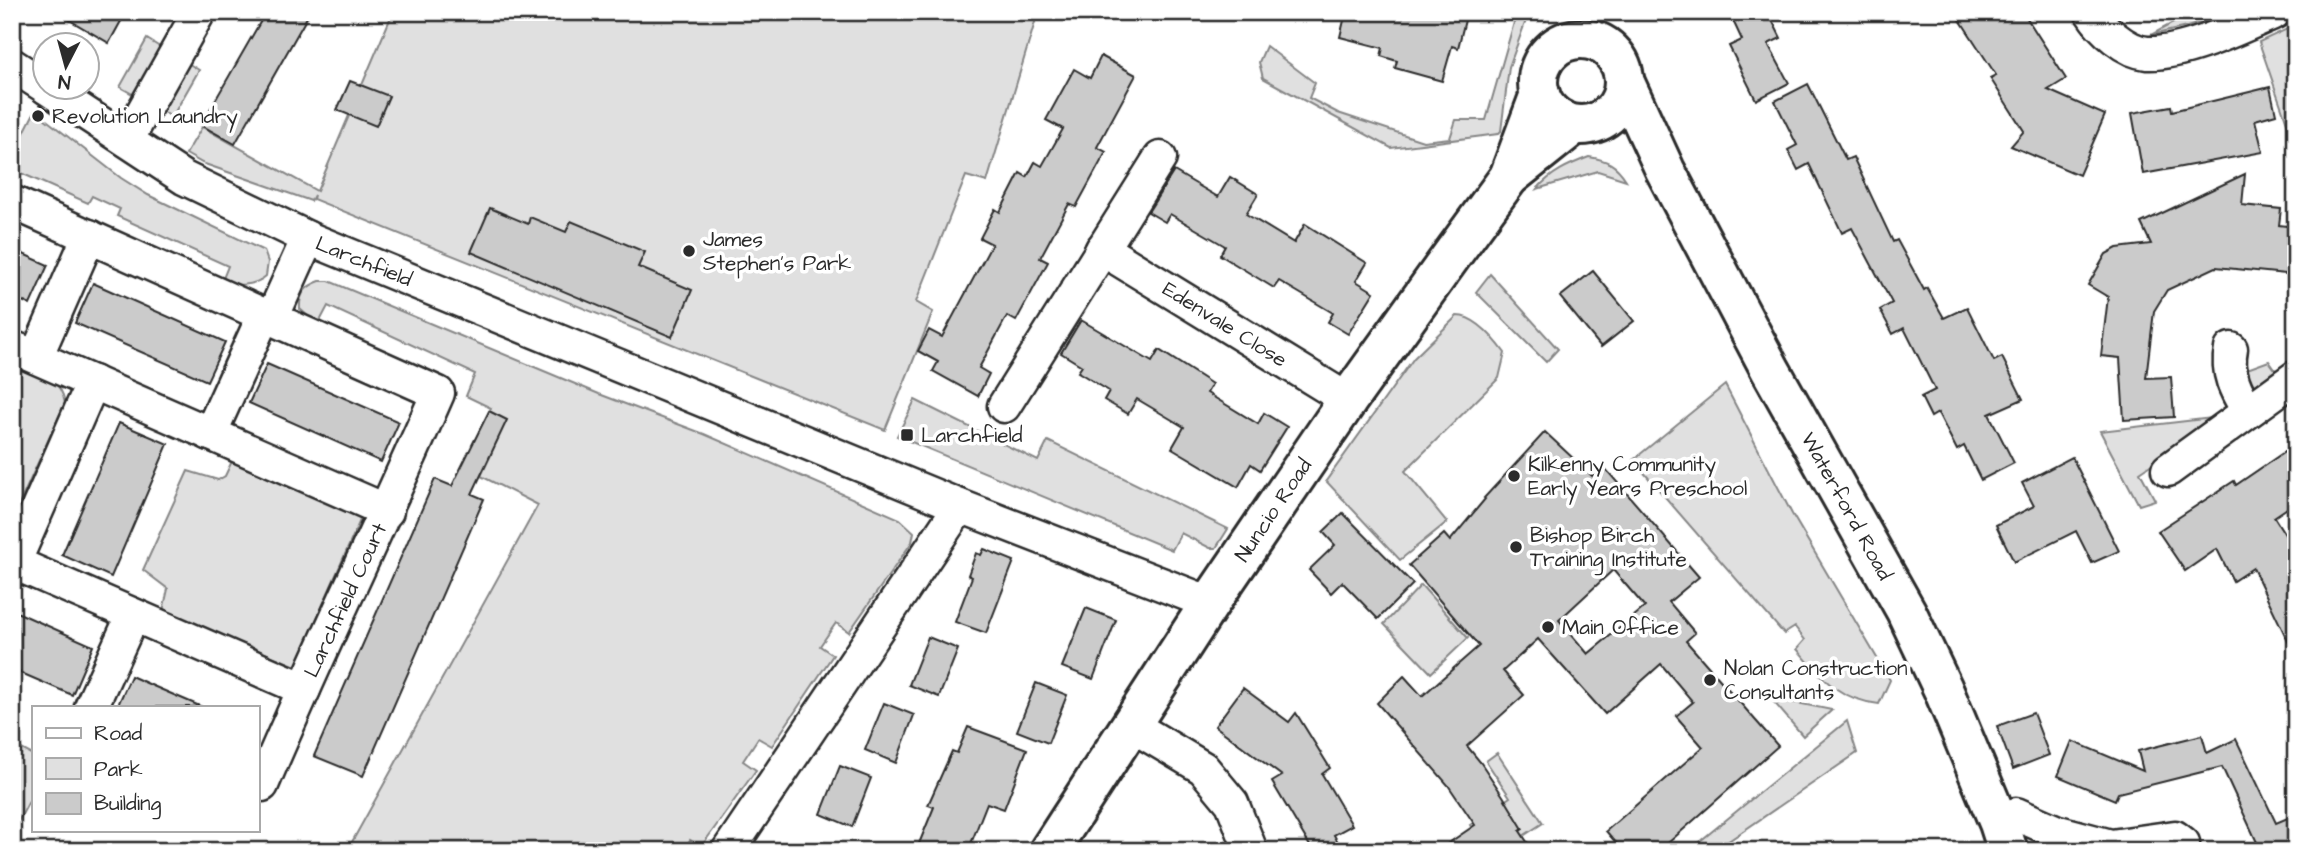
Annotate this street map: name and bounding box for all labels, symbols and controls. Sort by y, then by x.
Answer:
north arrow [32,32,102,102]
text: N [57,67,72,95]
place label: Revolution Laundry [52,102,238,133]
marker: Revolution Laundry [30,108,46,124]
place label: James Stephen's Park [703,225,851,279]
street label: Larchfield [311,229,417,294]
marker: James Stephen's Park [681,243,697,259]
street label: Edenvale Close [1157,275,1292,374]
place label: Larchfield [921,421,1023,450]
marker: Larchfield [899,427,915,443]
street label: Waterford Road [1794,427,1899,586]
place label: Kilkenny Community Early Years Preschool [1528,450,1747,505]
street label: Nuncio Road [1228,453,1319,568]
marker: Kilkenny Community Early Years Preschool [1506,468,1522,484]
street label: Larchfield Court [297,518,394,682]
place label: Bishop Birch Training Institute [1530,521,1687,576]
marker: Bishop Birch Training Institute [1508,539,1524,555]
place label: Main Office [1562,613,1679,642]
marker: Main Office [1540,619,1556,635]
place label: Nolan Construction Consultants [1724,654,1908,707]
marker: Nolan Construction Consultants [1702,672,1718,688]
legend [32,706,259,832]
text: Road [94,719,142,748]
text: Park [94,755,143,784]
text: Building [94,789,162,820]

